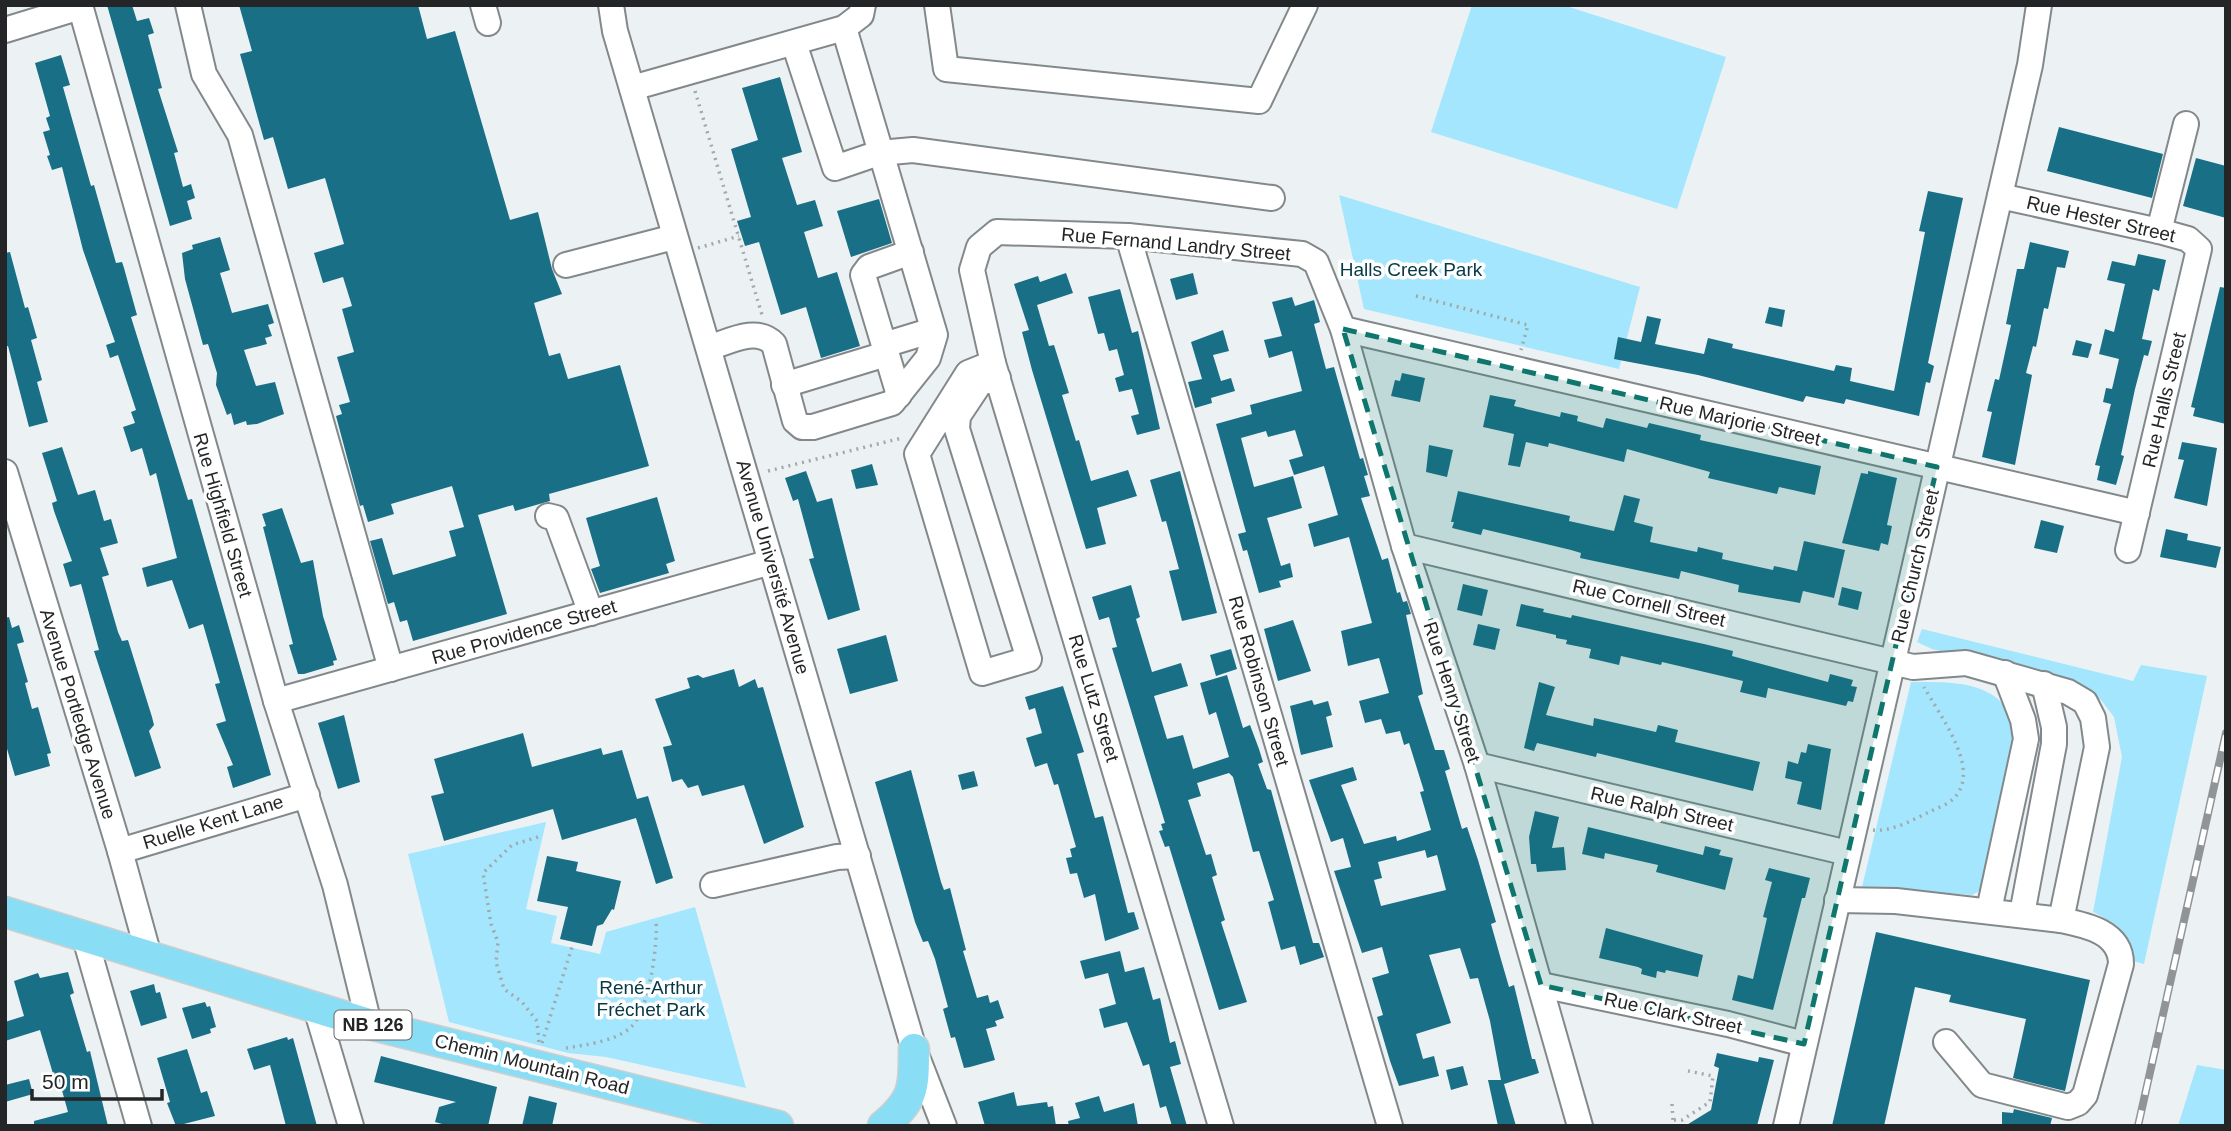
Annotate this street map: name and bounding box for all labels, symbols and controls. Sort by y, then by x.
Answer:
street label: Rue Hester Street [2025,192,2178,246]
street label: Rue Fernand Landry Street [1060,224,1292,265]
park label: Halls Creek Park [1340,259,1483,280]
street label: Rue Halls Street [2138,330,2190,470]
street label: Rue Marjorie Street [1657,392,1823,450]
street label: Rue Highfield Street [189,430,257,600]
street label: Avenue Université Avenue [732,457,814,677]
street label: Rue Church Street [1887,486,1943,645]
street label: Rue Cornell Street [1570,575,1728,631]
street label: Rue Robinson Street [1225,593,1294,769]
street label: Rue Providence Street [429,595,619,668]
street label: Avenue Portledge Avenue [36,606,120,822]
street label: Rue Henry Street [1419,619,1485,766]
street label: Rue Lutz Street [1065,632,1124,765]
street label: Rue Ralph Street [1589,782,1736,836]
street label: Ruelle Kent Lane [140,791,286,853]
park label: René-Arthur Fréchet Park [597,977,706,1020]
street label: Rue Clark Street [1602,988,1745,1038]
road number: NB 126 [334,1010,412,1040]
street label: Chemin Mountain Road [433,1030,631,1098]
scale bar [32,1058,161,1102]
text: 50 m [42,1070,89,1093]

